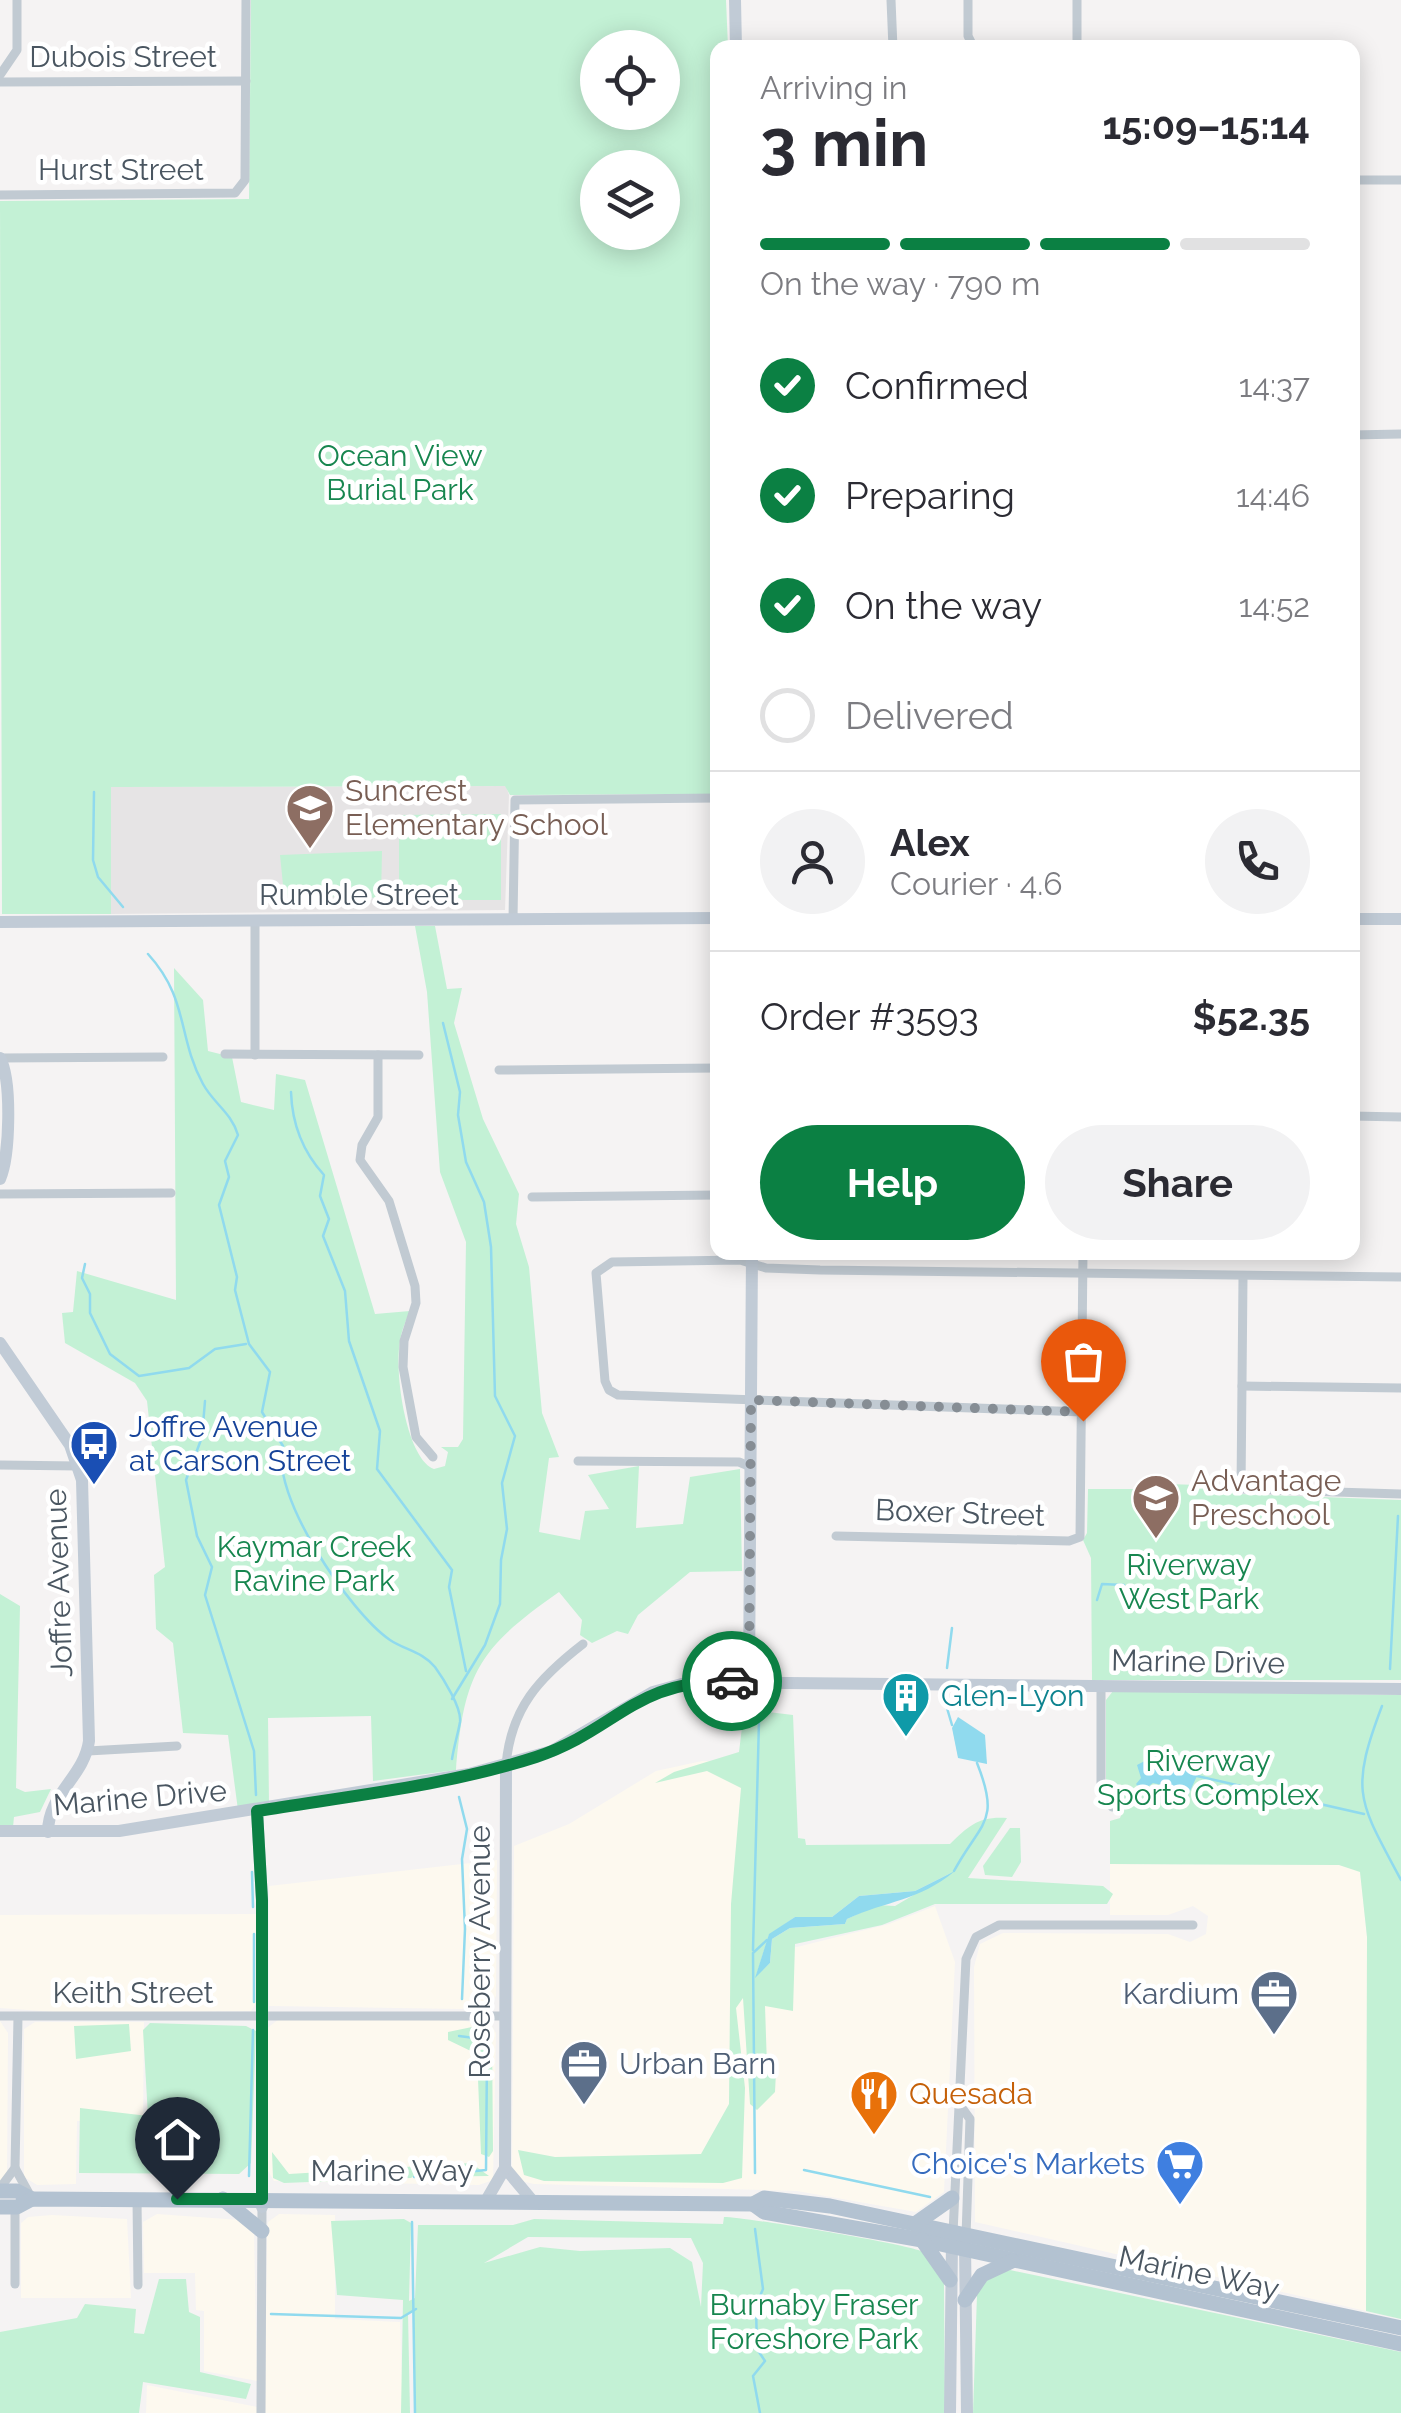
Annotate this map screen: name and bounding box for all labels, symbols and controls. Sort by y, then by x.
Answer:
map controls [580,30,680,250]
button: locate [580,30,680,130]
street label: Dubois Street [29,39,217,74]
text: Arriving in [760,69,907,106]
text: 15:09–15:14 [1102,103,1310,148]
text: 3 min [760,105,928,181]
button: layers [580,150,680,250]
street label: Hurst Street [38,152,204,187]
text: On the way · 790 m [760,265,1040,302]
icon: check [760,358,815,413]
text: Confirmed [845,363,1029,408]
text: 14:37 [1239,367,1310,404]
park label: Ocean View Burial Park [317,438,483,507]
icon: check [760,468,815,523]
text: Preparing [845,473,1015,518]
text: 14:46 [1236,477,1310,514]
icon: check [760,578,815,633]
text: On the way [845,583,1042,628]
text: 14:52 [1239,587,1310,624]
text: Delivered [845,693,1014,738]
place label: Suncrest Elementary School [345,773,608,842]
school or university icon: Suncrest Elementary School [284,782,336,850]
button: person [760,809,865,914]
button: phone [1205,809,1310,914]
text: Alex [890,820,970,865]
text: Courier · 4.6 [890,865,1063,902]
street label: Rumble Street [259,877,459,912]
text: Order #3593 [760,994,979,1039]
text: $52.35 [1193,994,1310,1039]
button: Help [760,1125,1025,1240]
button: Share [1045,1125,1310,1240]
pin [1041,1319,1126,1422]
icon: bag [1056,1334,1111,1389]
place label: Joffre Avenue at Carson Street [129,1409,351,1478]
bus stop icon: Joffre Avenue at Carson Street [68,1418,120,1486]
place label: Advantage Preschool [1191,1463,1341,1532]
school or university icon: Advantage Preschool [1130,1472,1182,1540]
street label: Joffre Avenue [38,1488,79,1678]
street label: Boxer Street [875,1492,1045,1533]
park label: Kaymar Creek Ravine Park [217,1529,411,1598]
park label: Riverway West Park [1119,1547,1259,1616]
courier [682,1631,782,1731]
street label: Marine Drive [1111,1642,1285,1681]
icon: car [705,1654,760,1709]
building icon: Glen-Lyon [880,1670,932,1738]
place label: Glen-Lyon [941,1678,1085,1713]
park label: Riverway Sports Complex [1097,1743,1319,1812]
street label: Marine Drive [52,1772,228,1823]
street label: Roseberry Avenue [462,1825,497,2079]
office icon: Kardium [1248,1968,1300,2036]
street label: Keith Street [53,1975,213,2010]
place label: Kardium [1123,1976,1239,2011]
office icon: Urban Barn [558,2038,610,2106]
place label: Urban Barn [619,2046,776,2081]
restaurant icon: Quesada [848,2068,900,2136]
place label: Quesada [909,2076,1033,2111]
pin [135,2097,220,2200]
icon: home [150,2112,205,2167]
supermarket icon: Choice's Markets [1154,2138,1206,2206]
place label: Choice's Markets [911,2146,1145,2181]
street label: Marine Way [310,2153,474,2188]
street label: Marine Way [1116,2238,1283,2307]
park label: Burnaby Fraser Foreshore Park [709,2287,919,2356]

